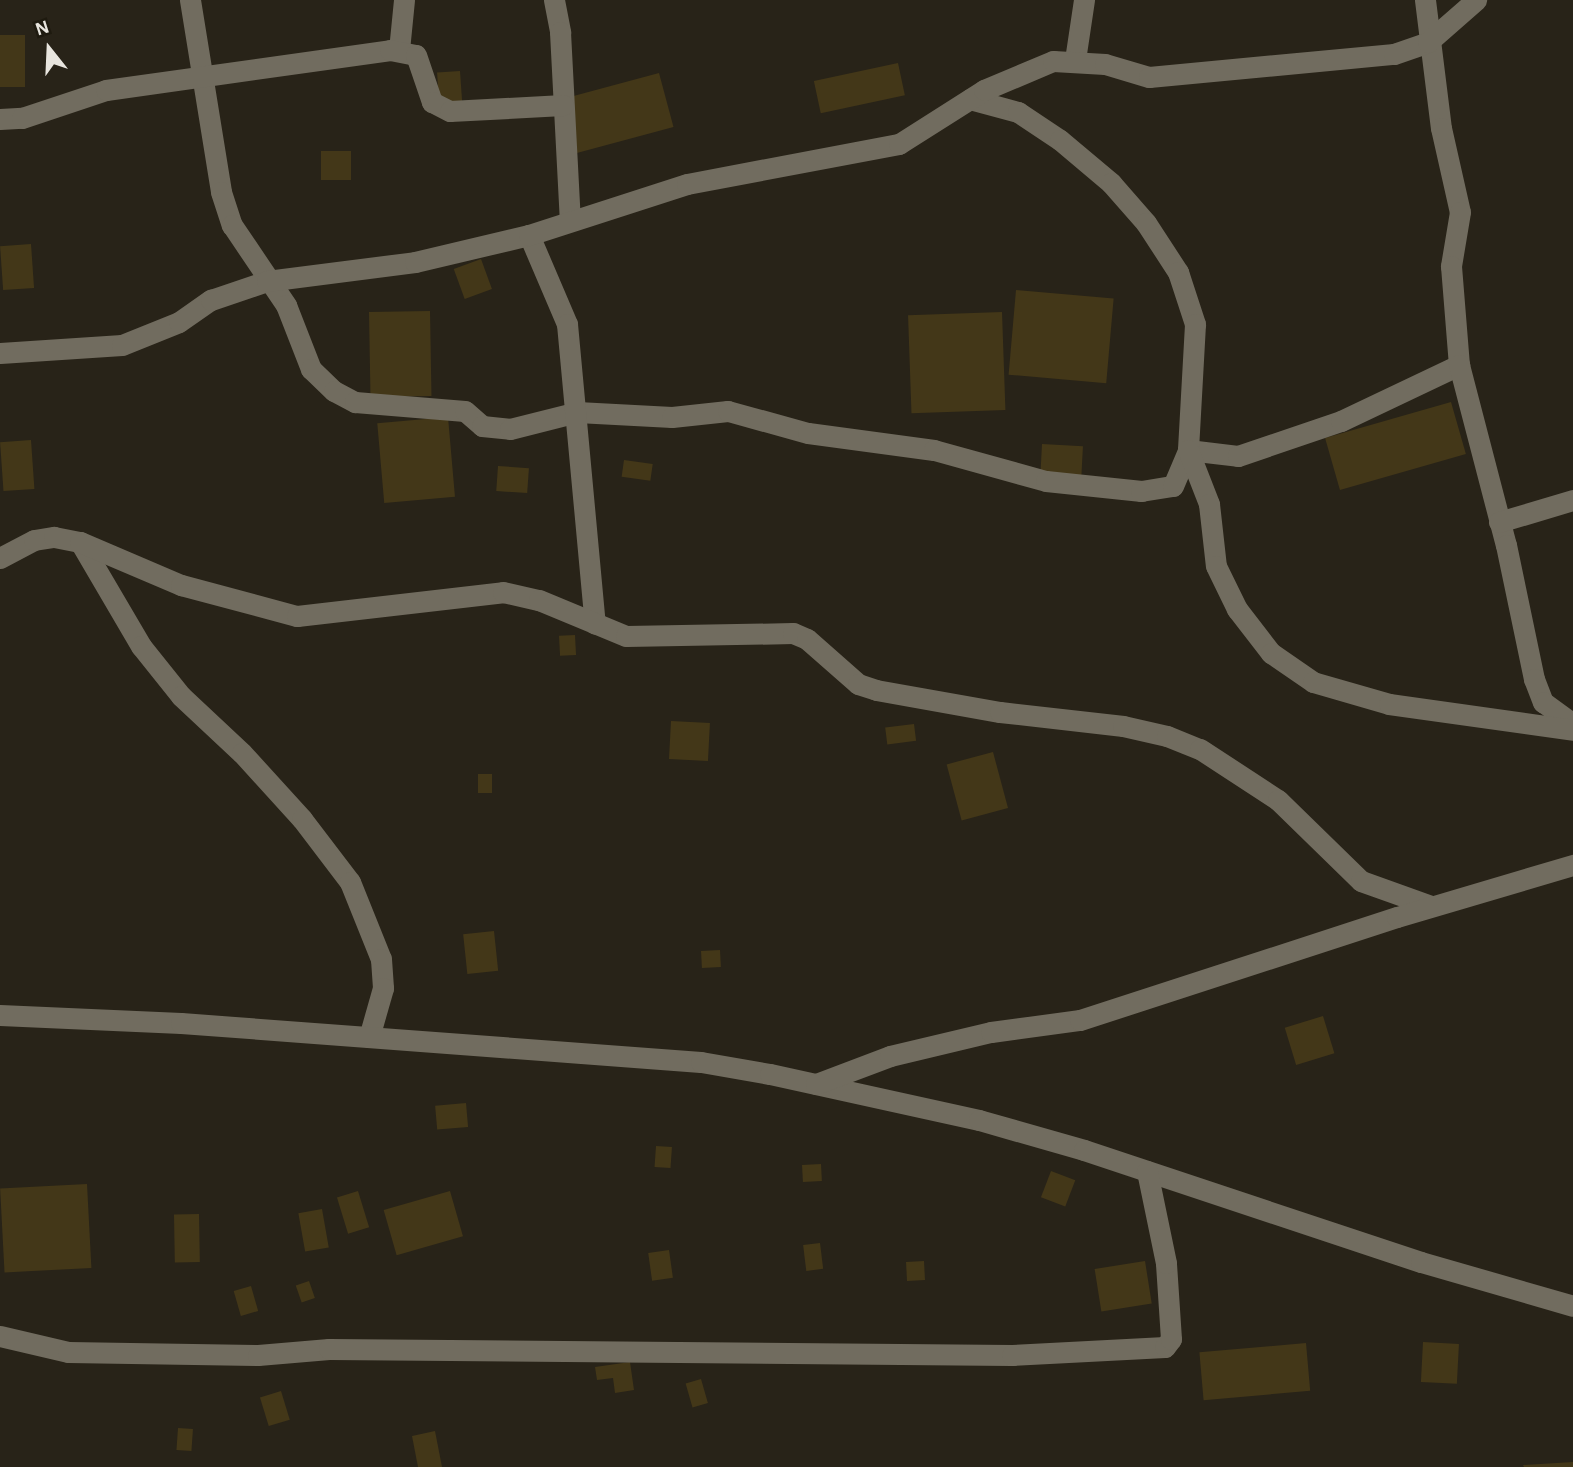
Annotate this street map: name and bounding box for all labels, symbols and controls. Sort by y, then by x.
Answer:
north arrow [14,14,84,84]
text: N [33,17,52,40]

